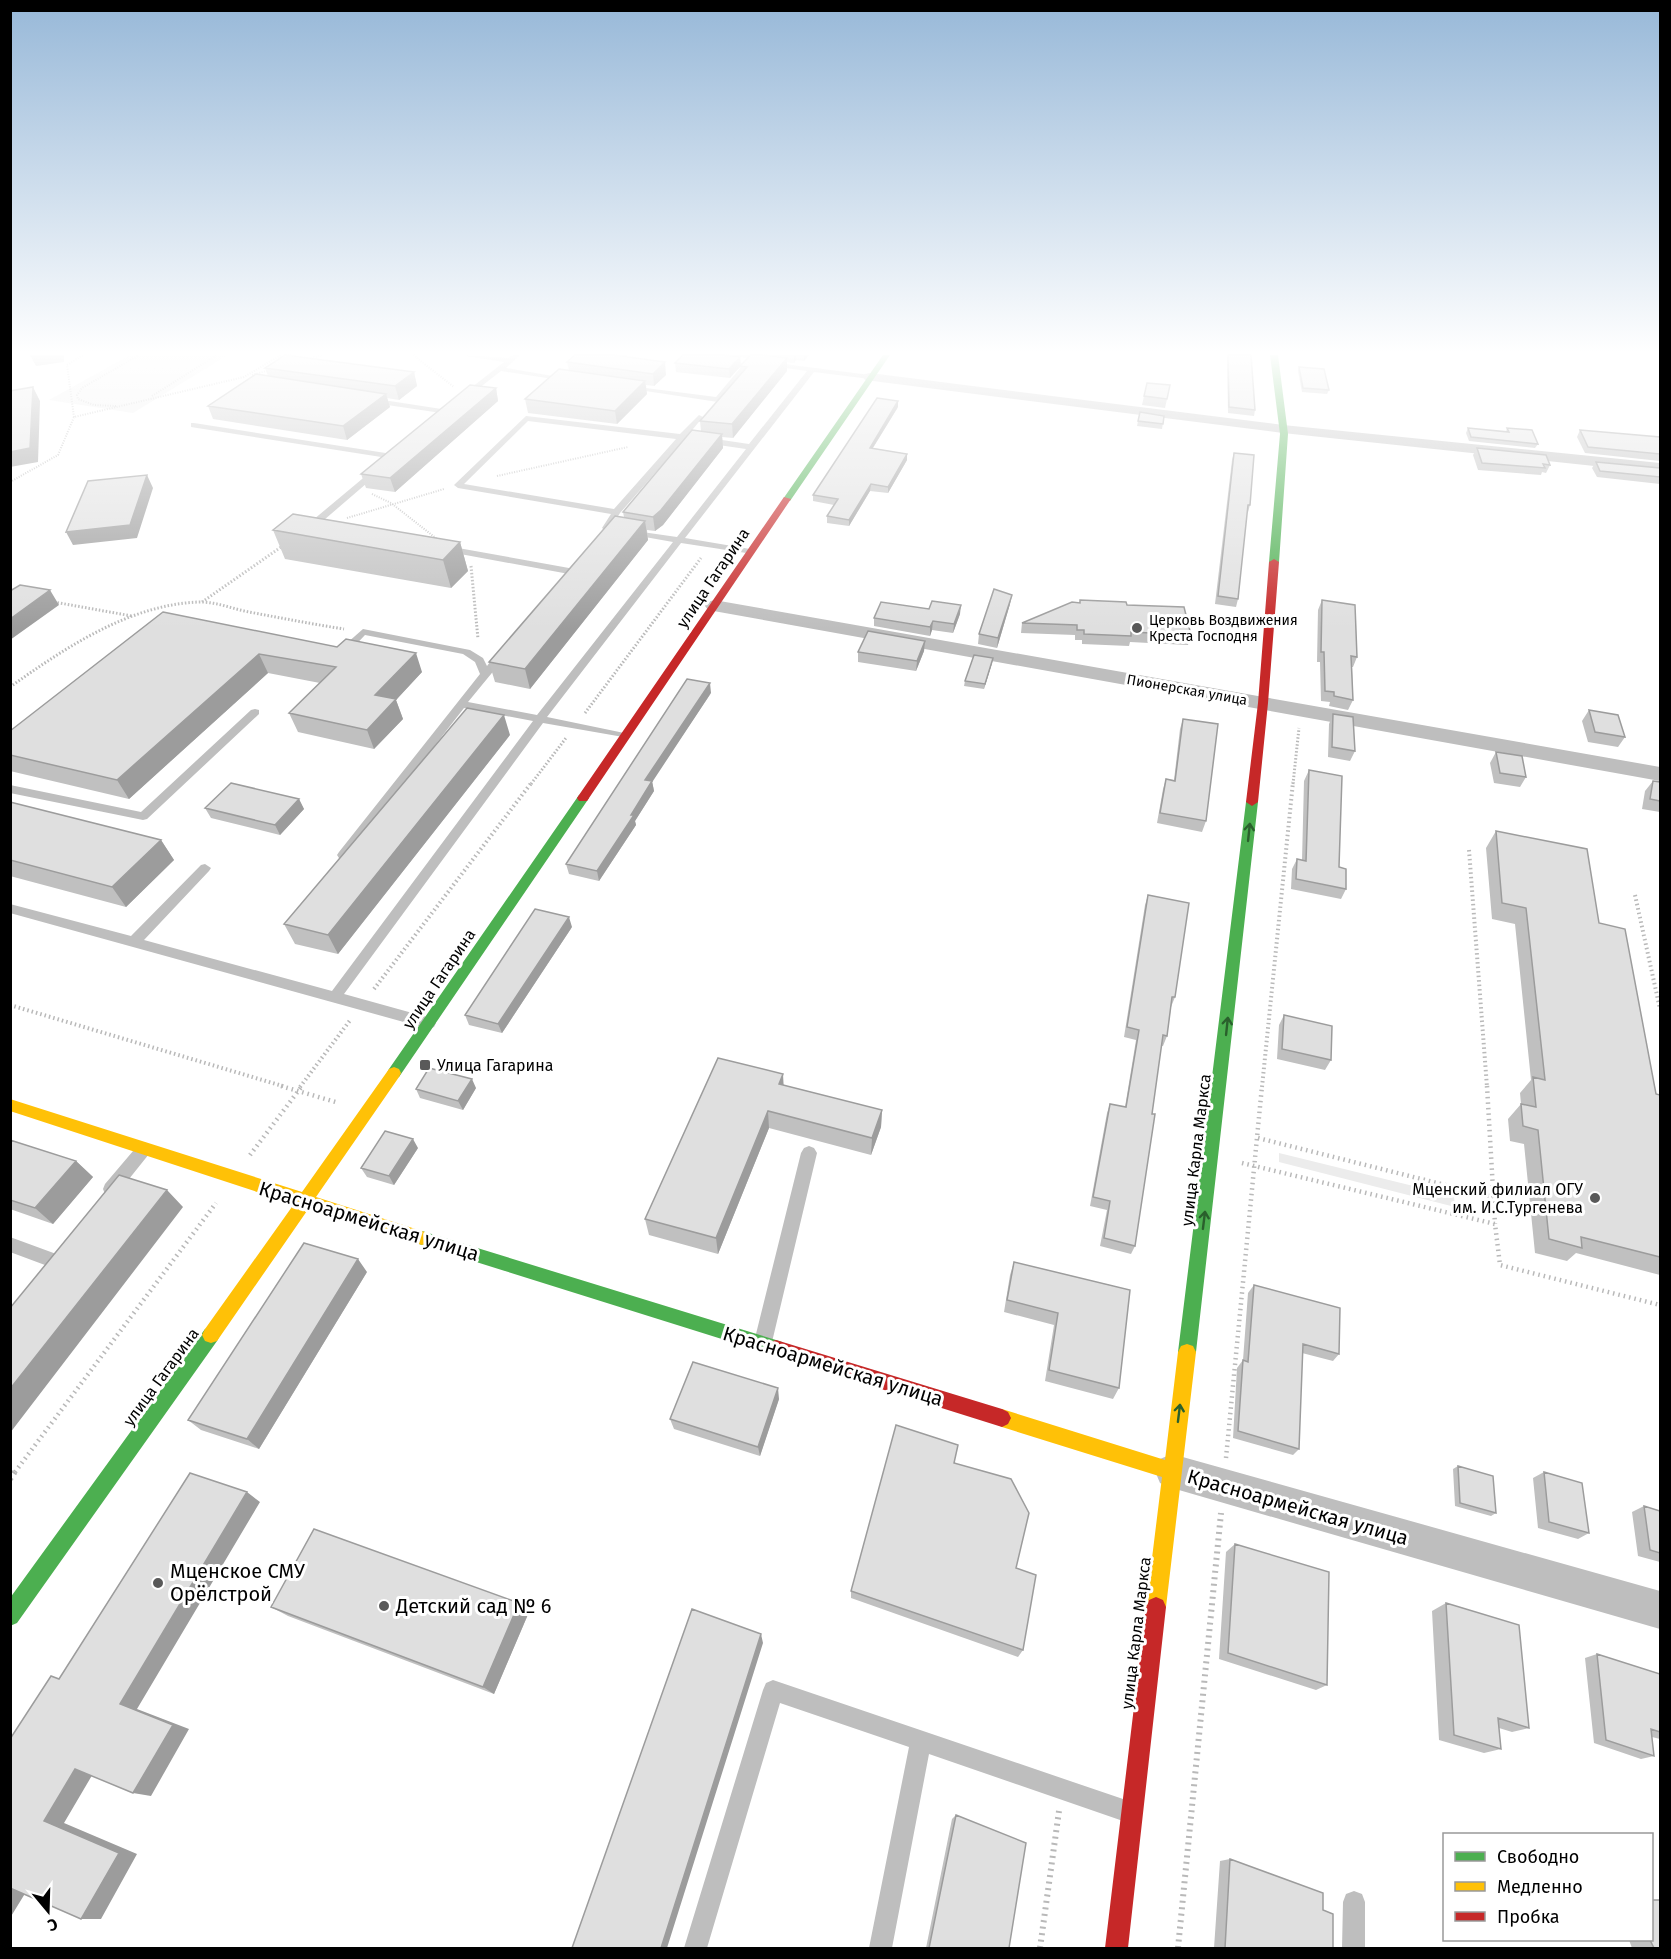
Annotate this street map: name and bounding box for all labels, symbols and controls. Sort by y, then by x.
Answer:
street label: улица Гагарина [673,524,753,632]
place label: Церковь Воздвижения Креста Господня [1149,612,1298,645]
marker: Церковь Воздвижения Креста Господня [1130,621,1144,635]
street label: Пионерская улица [1125,671,1249,709]
one-way arrow [1244,823,1255,843]
street label: улица Гагарина [399,925,479,1033]
one-way arrow [1222,1017,1233,1037]
place label: Улица Гагарина [437,1056,553,1075]
marker: Улица Гагарина [418,1058,432,1072]
street label: улица Карла Маркса [1177,1073,1215,1227]
street label: Красноармейская улица [256,1176,482,1266]
place label: Мценский филиал ОГУ им. И.С.Тургенева [1412,1180,1583,1217]
marker: Мценский филиал ОГУ им. И.С.Тургенева [1588,1191,1602,1205]
one-way arrow [1199,1210,1210,1230]
street label: Красноармейская улица [720,1321,946,1411]
street label: улица Гагарина [119,1324,203,1430]
one-way arrow [1174,1404,1185,1424]
street label: Красноармейская улица [1185,1464,1411,1550]
street label: улица Карла Маркса [1117,1556,1155,1710]
place label: Мценское СМУ Орёлстрой [170,1559,305,1606]
marker: Мценское СМУ Орёлстрой [151,1576,165,1590]
place label: Детский сад № 6 [395,1594,551,1618]
marker: Детский сад № 6 [377,1599,391,1613]
legend [1443,1833,1653,1941]
text: Свободно [1497,1846,1579,1868]
text: Медленно [1497,1876,1583,1898]
north arrow [18,1881,78,1941]
text: Пробка [1497,1906,1560,1928]
text: С [45,1914,60,1935]

